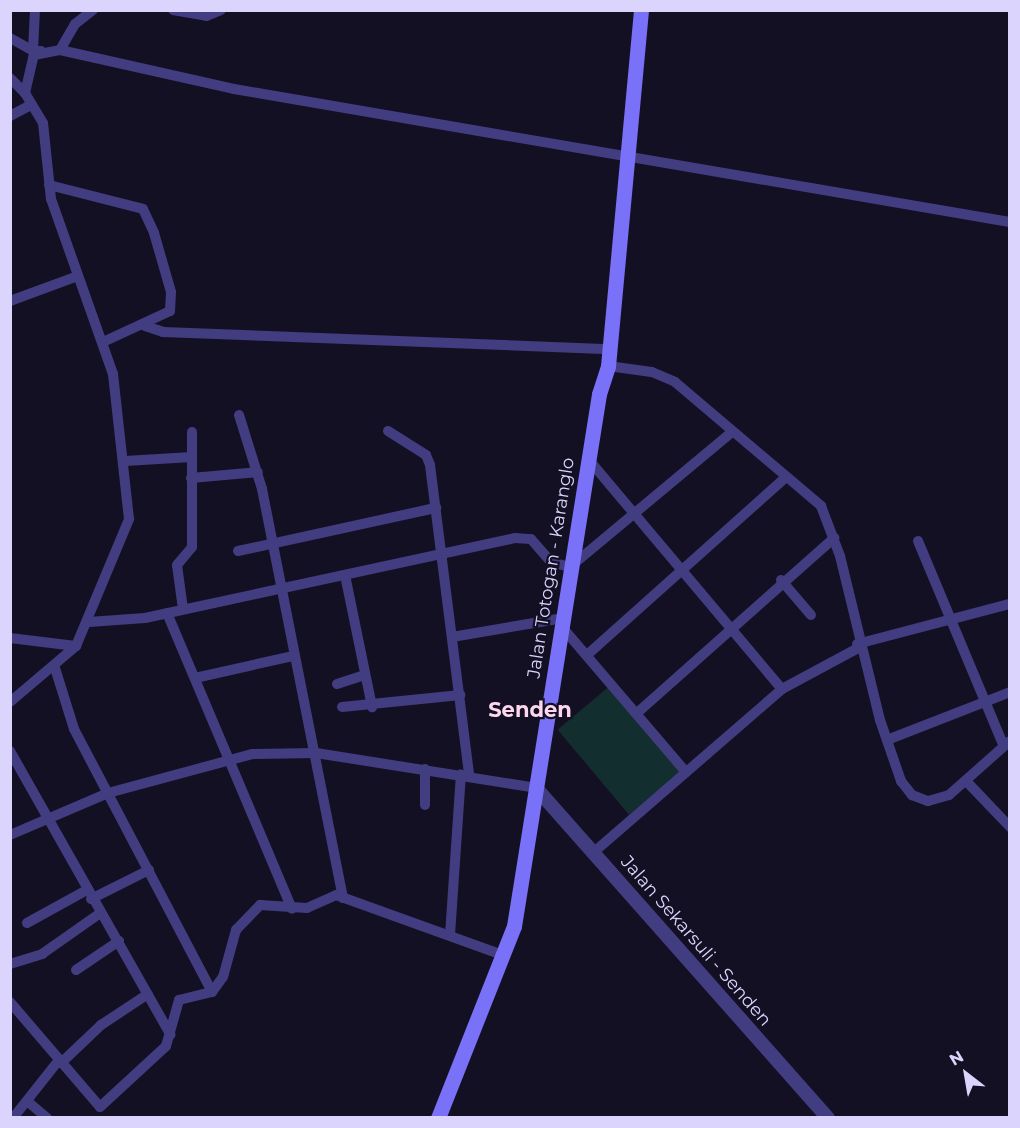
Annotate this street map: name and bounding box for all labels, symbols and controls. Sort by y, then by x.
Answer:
street label: Jalan Totogan - Karanglo [523,456,579,680]
district label: Senden [488,697,572,723]
street label: Jalan Sekarsuli - Senden [616,851,776,1031]
north arrow [936,1044,996,1104]
text: N [946,1047,967,1070]

